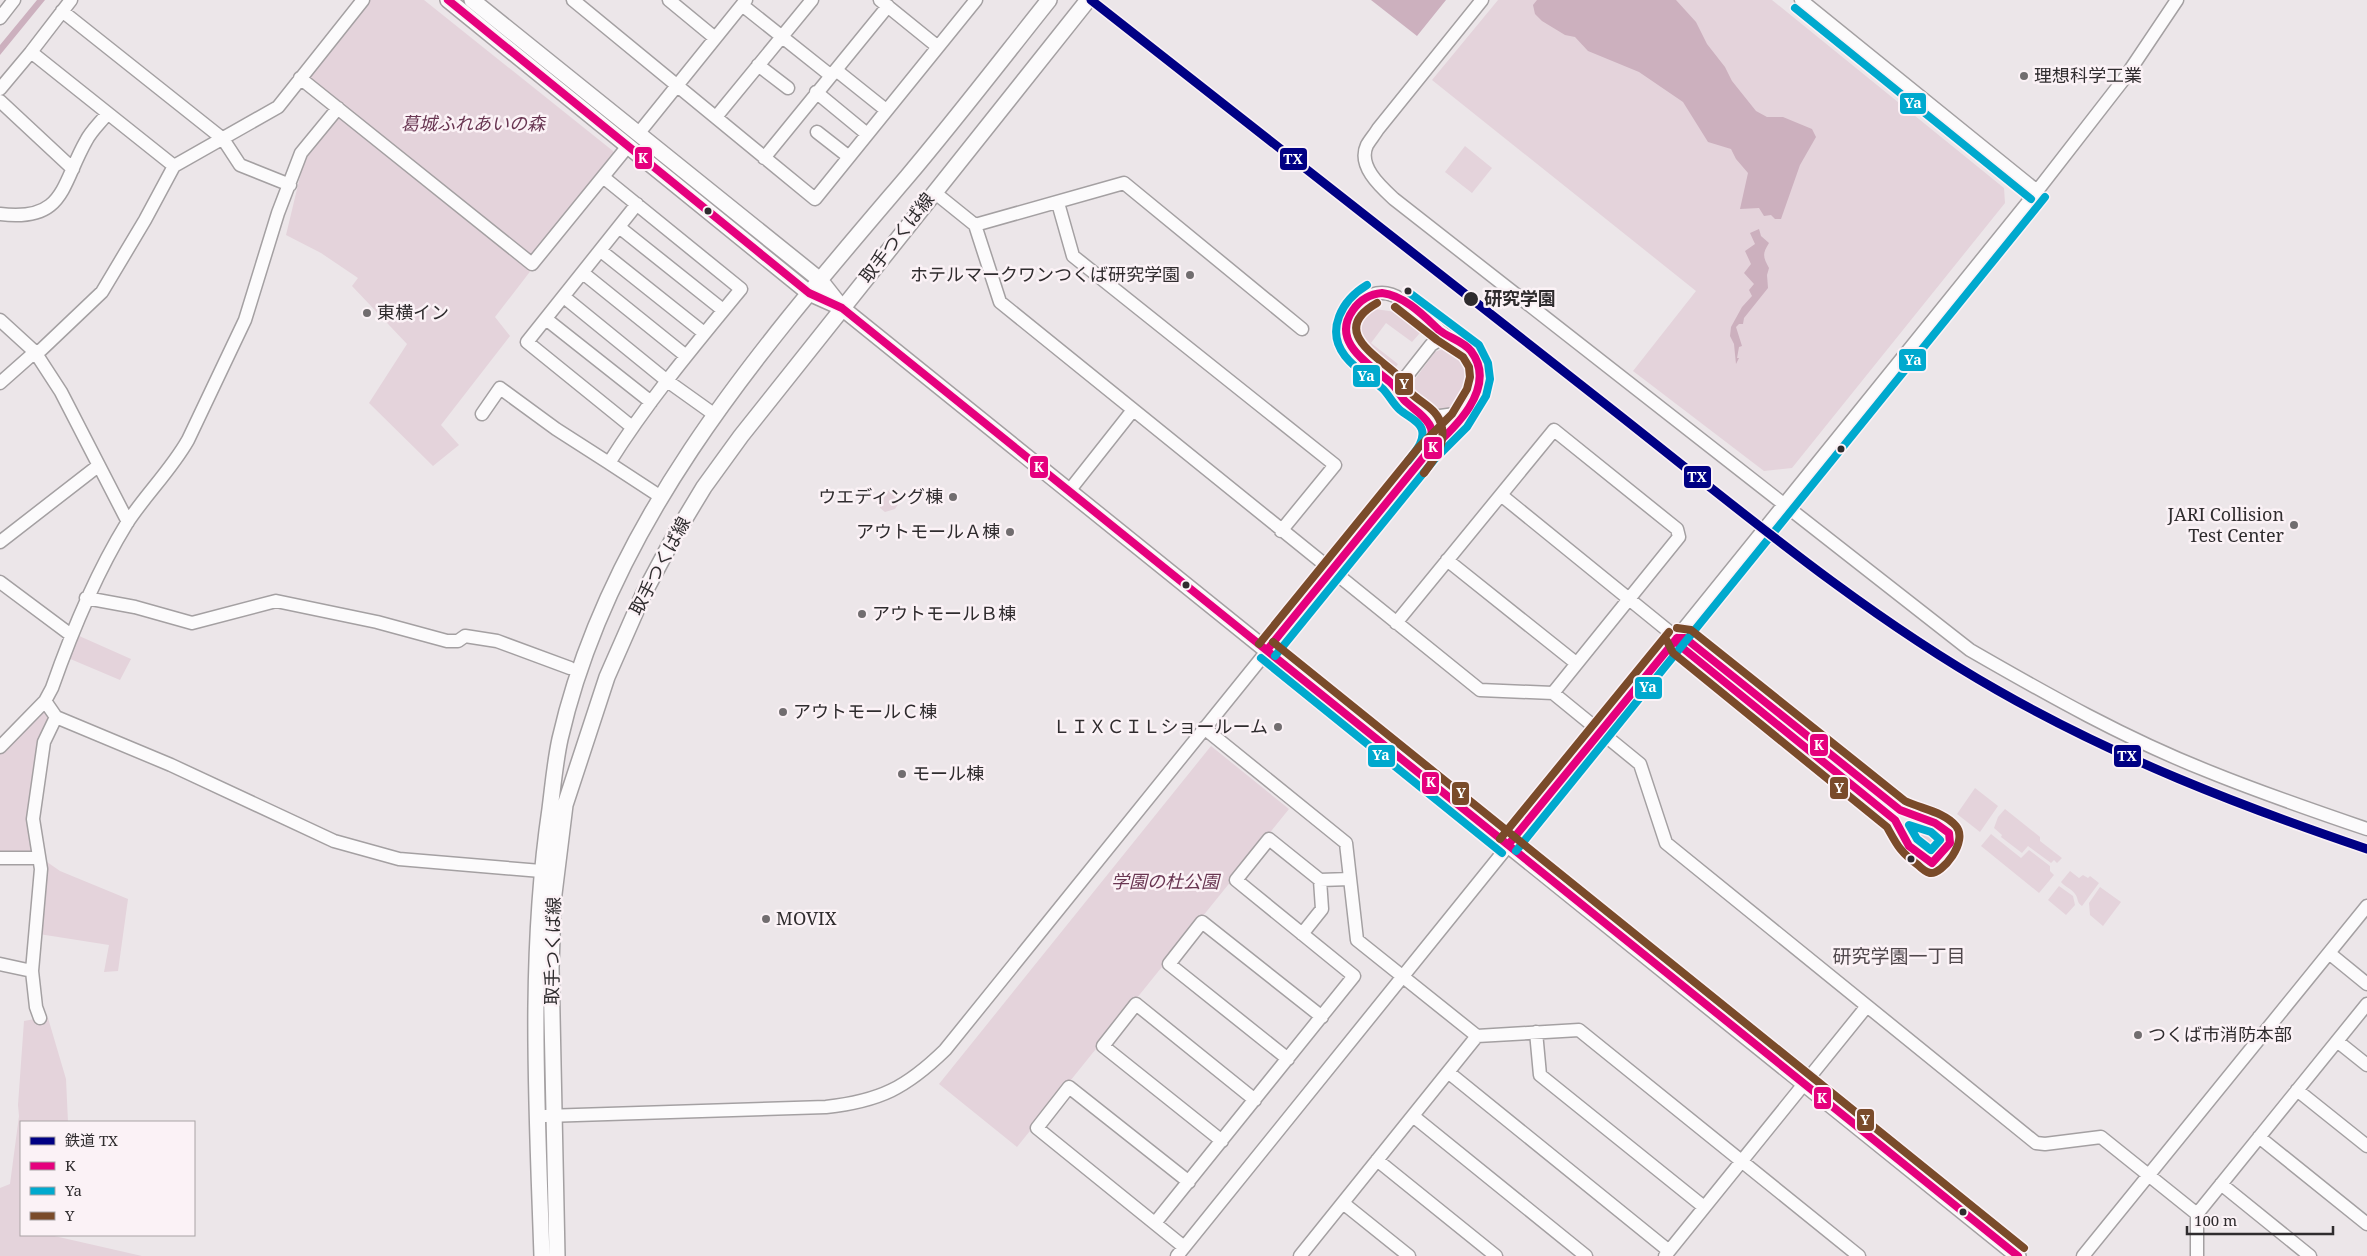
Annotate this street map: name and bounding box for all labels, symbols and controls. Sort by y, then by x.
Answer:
place label: 理想科学工業 [2034,63,2142,87]
marker: 理想科学工業 [2018,70,2030,82]
line badge: Ya [1899,92,1927,115]
text: Ya [1904,93,1922,112]
park label: 葛城ふれあいの森 [401,111,547,135]
line badge: K [634,146,653,170]
line badge: TX [1279,147,1308,171]
text: K [638,148,649,167]
text: TX [1283,149,1303,168]
street label: 取手つくば線 [854,187,939,287]
unlabelled marker [703,206,713,216]
place label: ホテルマークワンつくば研究学園 [910,262,1180,286]
marker: ホテルマークワンつくば研究学園 [1184,269,1196,281]
unlabelled marker [1403,286,1413,296]
place label: 研究学園 [1484,286,1556,310]
marker: 研究学園 [1462,290,1480,308]
place label: 東横イン [377,300,449,324]
marker: 東横イン [361,307,373,319]
line badge: Ya [1898,348,1927,372]
text: Ya [1904,350,1922,369]
line badge: Ya [1352,364,1381,388]
text: Ya [1357,366,1375,385]
line badge: Y [1394,372,1414,396]
text: Y [1399,374,1409,393]
line badge: K [1423,436,1443,460]
text: K [1428,437,1439,456]
unlabelled marker [1836,444,1846,454]
line badge: K [1029,455,1049,479]
text: K [1034,457,1045,476]
line badge: TX [1683,465,1712,489]
text: TX [1687,467,1707,486]
place label: ウエディング棟 [818,484,943,508]
marker: ウエディング棟 [947,491,959,503]
place label: JARI Collision Test Center [2167,502,2285,547]
street label: 取手つくば線 [623,512,695,619]
place label: アウトモールＡ棟 [856,519,1000,543]
marker: JARI Collision Test Center [2288,519,2300,531]
marker: アウトモールＡ棟 [1004,526,1016,538]
unlabelled marker [1181,580,1191,590]
place label: アウトモールＢ棟 [872,601,1016,625]
marker: アウトモールＢ棟 [856,608,868,620]
line badge: Ya [1634,676,1663,700]
text: Ya [1639,677,1657,696]
place label: アウトモールＣ棟 [793,699,937,723]
marker: アウトモールＣ棟 [777,706,789,718]
place label: ＬＩＸＣＩＬショールーム [1053,714,1268,738]
marker: ＬＩＸＣＩＬショールーム [1272,721,1284,733]
line badge: K [1809,733,1829,757]
text: K [1814,735,1825,754]
line badge: Ya [1367,744,1396,768]
line badge: TX [2113,744,2142,768]
text: Ya [1372,745,1390,764]
text: TX [2117,746,2137,765]
place label: モール棟 [912,761,984,785]
marker: モール棟 [896,768,908,780]
line badge: K [1421,771,1440,795]
text: K [1426,772,1437,791]
line badge: Y [1829,776,1849,800]
text: Y [1834,778,1844,797]
line badge: Y [1451,781,1470,806]
text: Y [1456,783,1466,802]
unlabelled marker [1906,854,1916,864]
park label: 学園の杜公園 [1111,869,1222,893]
street label: 取手つくば線 [539,897,565,1005]
place label: MOVIX [776,906,837,930]
marker: MOVIX [760,913,772,925]
district label: 研究学園一丁目 [1832,943,1966,969]
place label: つくば市消防本部 [2148,1022,2292,1046]
marker: つくば市消防本部 [2132,1029,2144,1041]
line badge: K [1813,1086,1832,1110]
text: K [1817,1088,1828,1107]
line badge: Y [1856,1108,1875,1132]
text: Y [1860,1110,1870,1129]
legend [20,1121,195,1236]
text: 鉄道 TX [65,1130,118,1150]
text: K [65,1155,76,1175]
text: Ya [64,1180,82,1200]
scale bar [2187,1204,2333,1236]
text: Y [64,1205,75,1225]
unlabelled marker [1958,1207,1968,1217]
text: 100 m [2194,1210,2237,1230]

